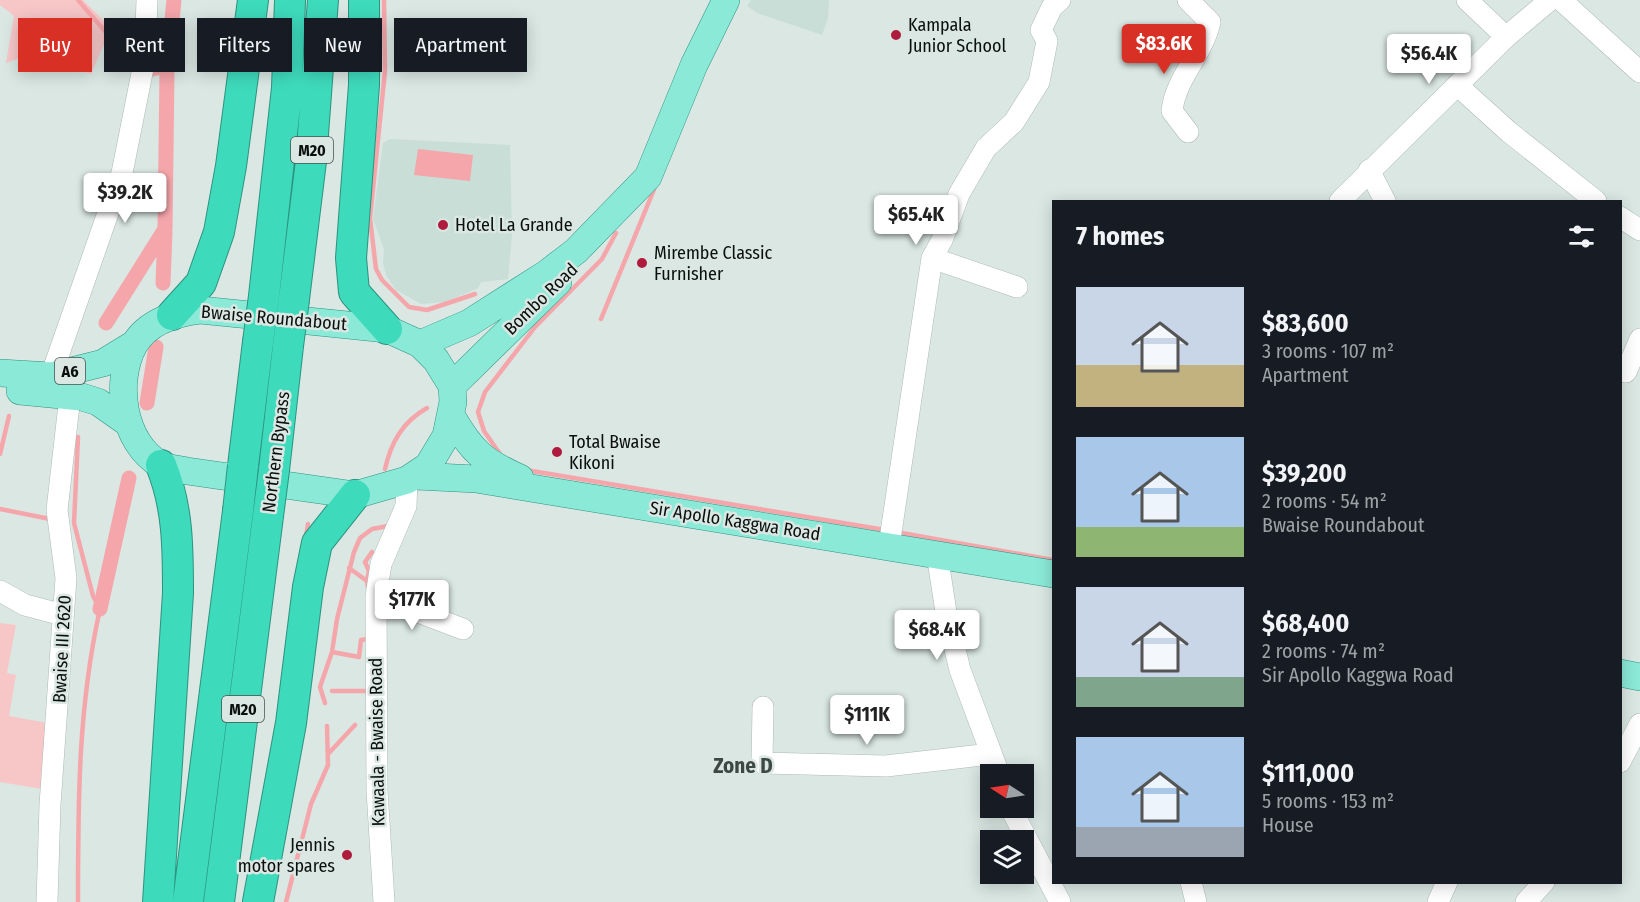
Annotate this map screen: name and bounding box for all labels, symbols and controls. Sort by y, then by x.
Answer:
place label: Kampala Junior School [908,14,1006,57]
chip: Buy [18,18,92,72]
chip: Rent [104,18,185,72]
chip: Filters [197,18,292,72]
chip: New [304,18,382,72]
chip: Apartment [394,18,527,72]
pin: $83.6K [1115,24,1213,75]
marker: Kampala Junior School [889,28,903,42]
text: $83.6K [1136,31,1192,55]
pin: $56.4K [1380,34,1478,85]
text: $56.4K [1401,41,1457,65]
road number: M20 [291,137,333,163]
pin: $39.2K [76,173,174,224]
text: $39.2K [97,180,153,204]
pin: $65.4K [867,195,965,246]
text: $65.4K [888,202,944,226]
place label: Hotel La Grande [455,214,573,236]
marker: Hotel La Grande [436,218,450,232]
icon: filters [1565,220,1598,253]
text: 7 homes [1076,221,1164,252]
place label: Mirembe Classic Furnisher [654,242,773,285]
marker: Mirembe Classic Furnisher [635,256,649,270]
street label: Bombo Road [500,259,582,339]
street label: Bwaise Roundabout [200,301,348,335]
text: $83,600 [1262,308,1349,339]
icon: home [1124,311,1196,383]
text: 3 rooms · 107 m² [1262,339,1394,363]
road number: A6 [55,358,85,384]
text: Apartment [1262,363,1349,387]
street label: Northern Bypass [258,390,294,514]
place label: Total Bwaise Kikoni [569,431,661,474]
marker: Total Bwaise Kikoni [550,445,564,459]
text: $39,200 [1262,458,1347,489]
icon: home [1124,461,1196,533]
text: 2 rooms · 54 m² [1262,489,1387,513]
street label: Sir Apollo Kaggwa Road [648,497,822,545]
text: Bwaise Roundabout [1262,513,1425,537]
pin: $177K [370,580,454,631]
text: $177K [389,587,435,611]
street label: Bwaise III 2620 [48,595,76,703]
text: $68,400 [1262,608,1349,639]
pin: $68.4K [888,610,986,661]
icon: home [1124,611,1196,683]
text: $68.4K [908,617,966,641]
text: 2 rooms · 74 m² [1262,639,1385,663]
street label: Kawaala - Bwaise Road [365,658,389,826]
text: Sir Apollo Kaggwa Road [1262,663,1454,687]
pin: $111K [825,695,909,746]
road number: M20 [222,696,264,722]
text: $111K [844,702,890,726]
district label: Zone D [713,753,773,779]
text: $111,000 [1262,758,1354,789]
icon: home [1124,761,1196,833]
north arrow [980,764,1034,818]
map controls [980,764,1034,884]
text: 5 rooms · 153 m² [1262,789,1394,813]
text: House [1262,813,1314,837]
button: layers [980,830,1034,884]
place label: Jennis motor spares [238,834,335,877]
marker: Jennis motor spares [340,848,354,862]

